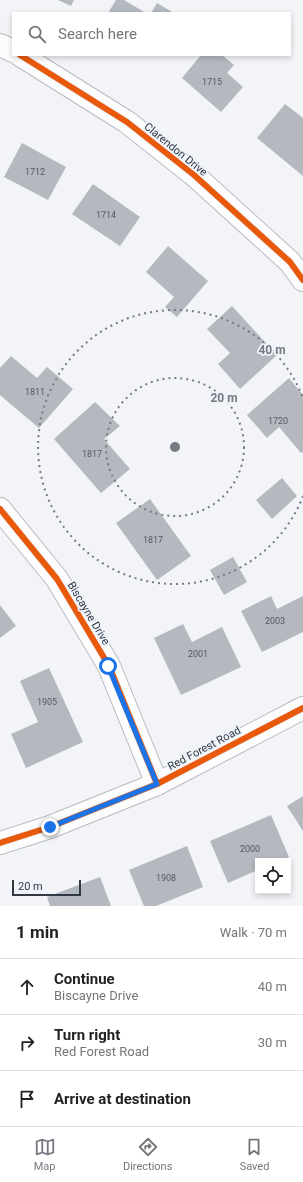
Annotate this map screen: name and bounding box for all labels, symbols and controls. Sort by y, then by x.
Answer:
search box [12,12,291,56]
icon: search [26,23,48,45]
text: Search here [58,25,137,43]
house number: 1715 [202,77,222,87]
street label: Clarendon Drive [142,120,210,179]
house number: 1712 [25,167,45,177]
house number: 1714 [96,210,116,220]
text: 40 m [258,343,286,357]
house number: 1811 [25,387,45,397]
text: 20 m [210,391,238,405]
house number: 1720 [268,416,288,426]
centre of rings [168,440,182,454]
house number: 1817 [82,449,102,459]
house number: 1817 [143,535,163,545]
street label: Biscayne Drive [65,579,113,647]
house number: 2003 [265,616,285,626]
house number: 2001 [188,649,208,659]
route start [99,657,117,675]
house number: 1905 [37,697,57,707]
street label: Red Forest Road [166,724,243,773]
route end [41,818,59,836]
house number: 2000 [240,844,260,854]
map controls [255,858,291,894]
button: locate [255,858,291,894]
house number: 1908 [156,873,176,883]
scale bar [12,878,81,897]
text: 20 m [18,880,43,893]
text: 1 min [16,922,59,942]
text: Walk · 70 m [220,925,287,940]
text: Continue [54,970,115,988]
icon: ahead [16,976,38,998]
text: 40 m [258,979,287,994]
text: Biscayne Drive [54,988,138,1003]
text: Turn right [54,1026,120,1044]
icon: right [16,1032,38,1054]
text: 30 m [258,1035,287,1050]
text: Red Forest Road [54,1044,149,1059]
icon: arrive [16,1088,38,1110]
text: Arrive at destination [54,1090,191,1108]
tab: Map [34,1136,56,1173]
tab: Directions [123,1136,172,1173]
tab: Saved [240,1136,269,1173]

